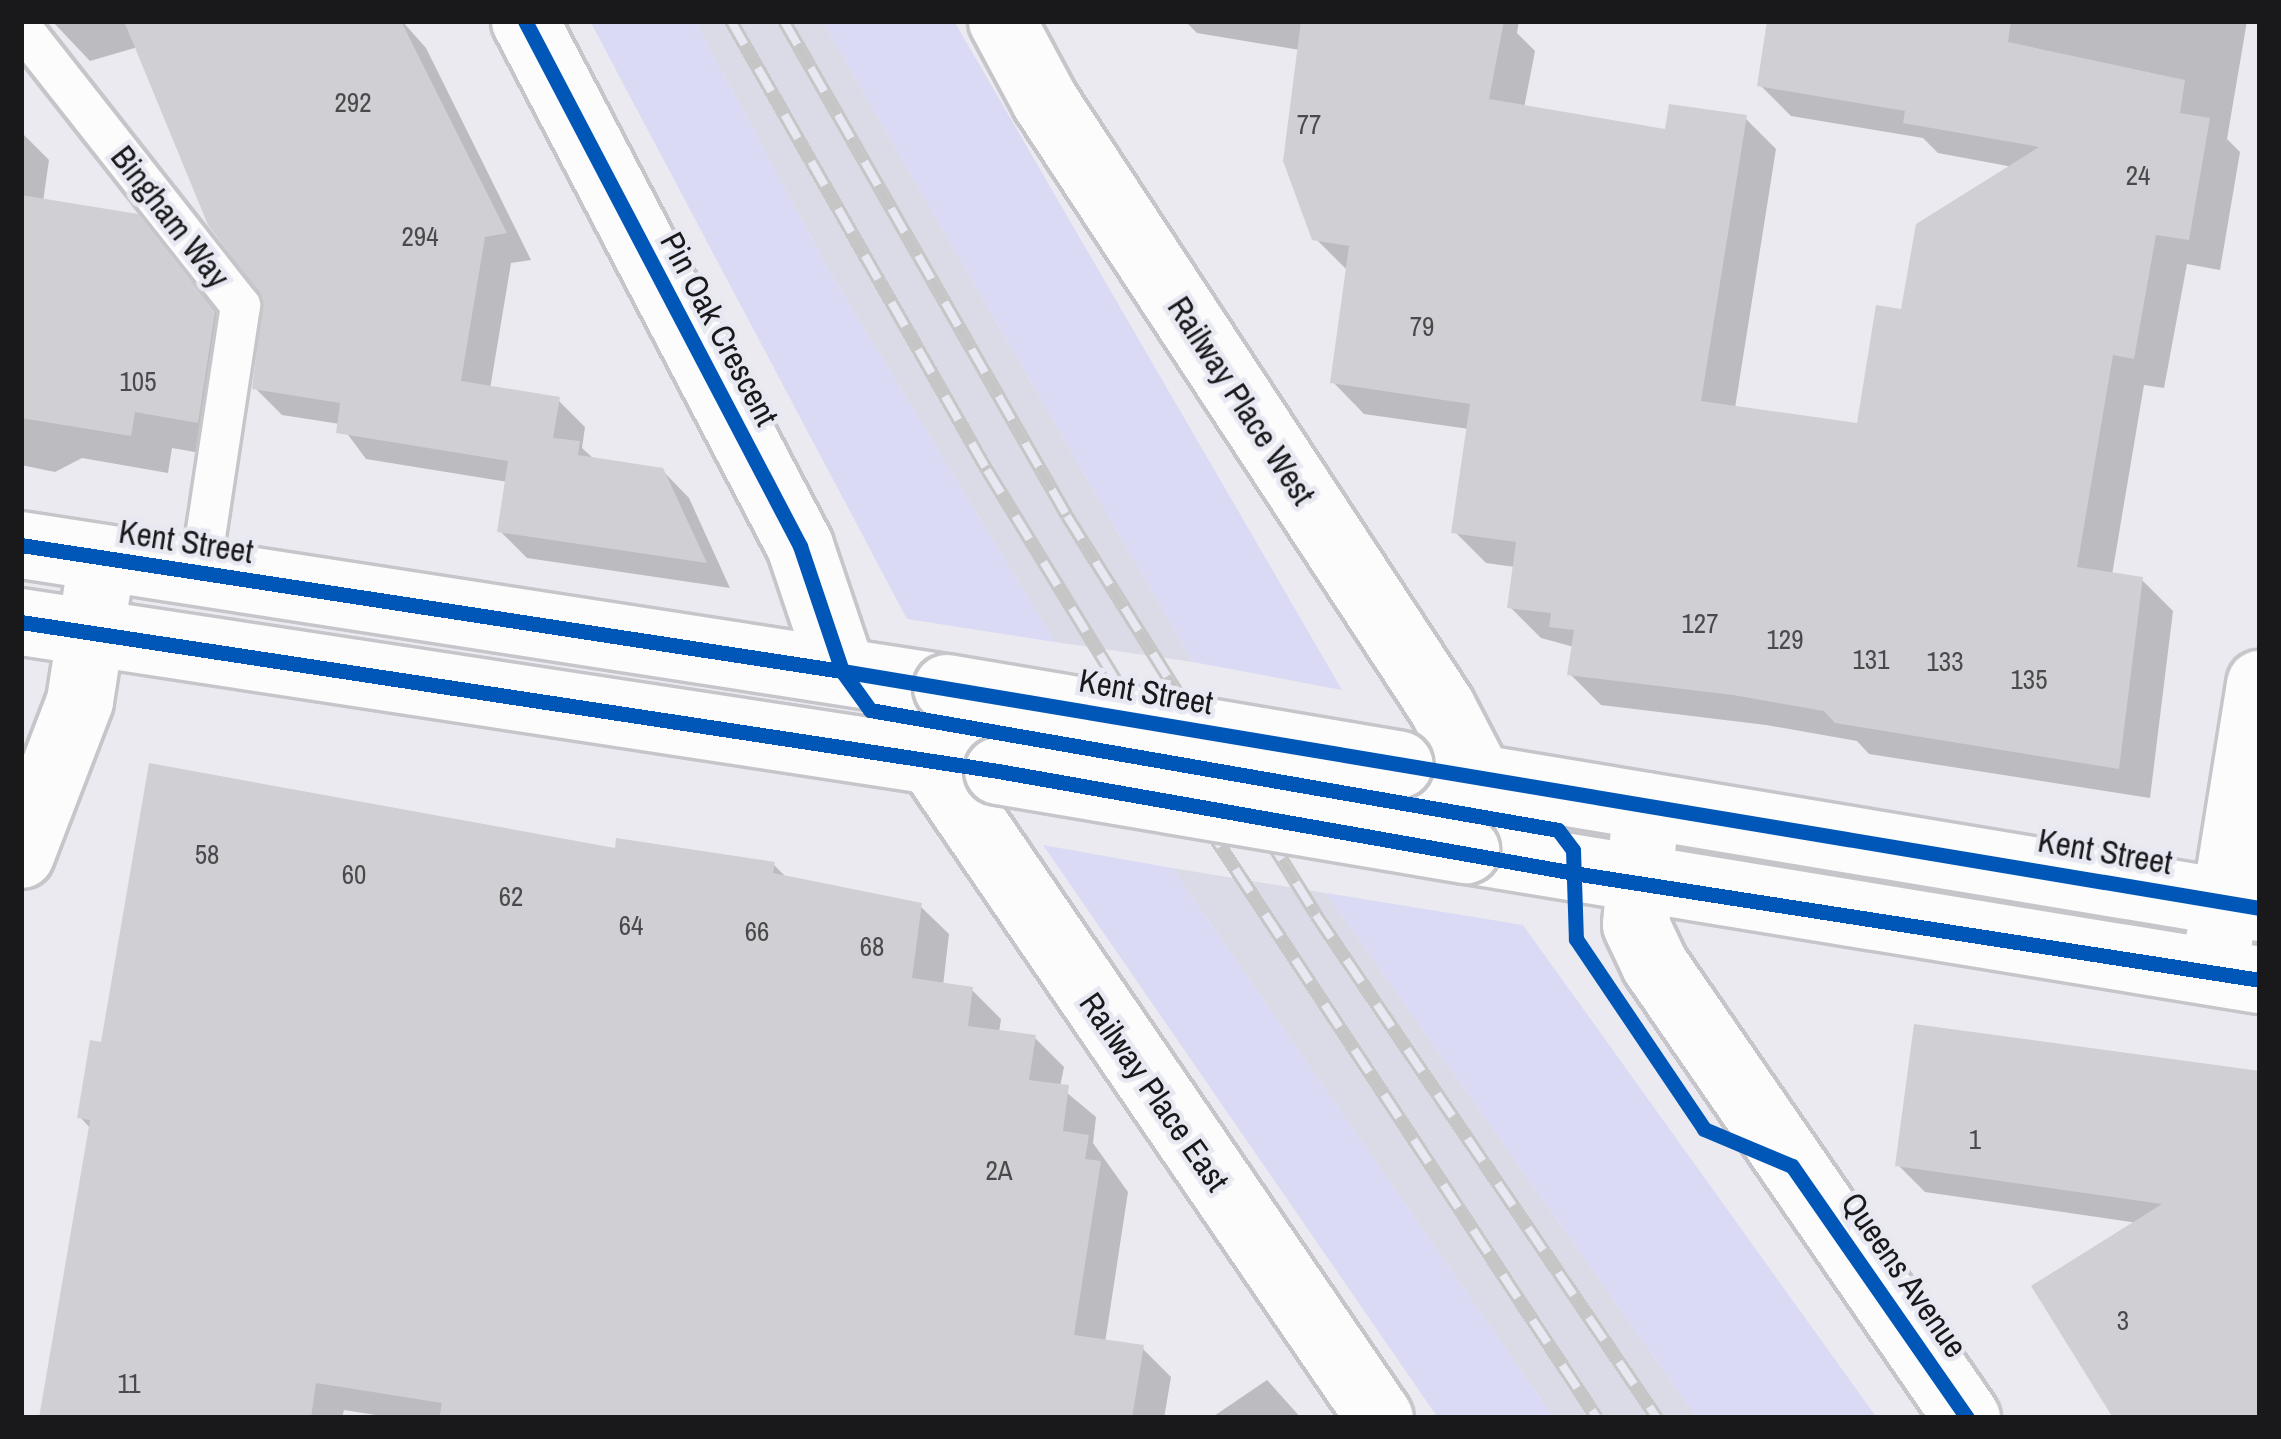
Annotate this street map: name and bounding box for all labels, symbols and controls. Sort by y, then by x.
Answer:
house number: 292 [335,87,371,119]
house number: 77 [1297,109,1321,141]
street label: Bingham Way [102,138,238,296]
house number: 24 [2126,160,2150,192]
house number: 294 [402,221,438,253]
street label: Pin Oak Crescent [651,225,787,433]
street label: Railway Place West [1159,290,1323,512]
house number: 79 [1410,311,1434,343]
house number: 105 [120,366,156,398]
street label: Kent Street [116,512,256,572]
house number: 127 [1682,608,1718,640]
house number: 129 [1767,624,1803,656]
house number: 131 [1853,644,1889,676]
house number: 133 [1927,646,1963,678]
street label: Kent Street [1076,661,1216,723]
house number: 135 [2011,664,2047,696]
street label: Kent Street [2035,821,2175,883]
house number: 58 [195,839,219,871]
house number: 60 [342,859,366,891]
house number: 62 [499,881,523,913]
house number: 64 [619,910,643,942]
house number: 66 [745,916,769,948]
house number: 68 [860,931,884,963]
street label: Railway Place East [1071,985,1237,1199]
house number: 1 [1969,1124,1981,1156]
house number: 2A [985,1155,1013,1187]
street label: Queens Avenue [1832,1184,1976,1366]
house number: 3 [2117,1305,2129,1337]
house number: 11 [117,1368,141,1400]

